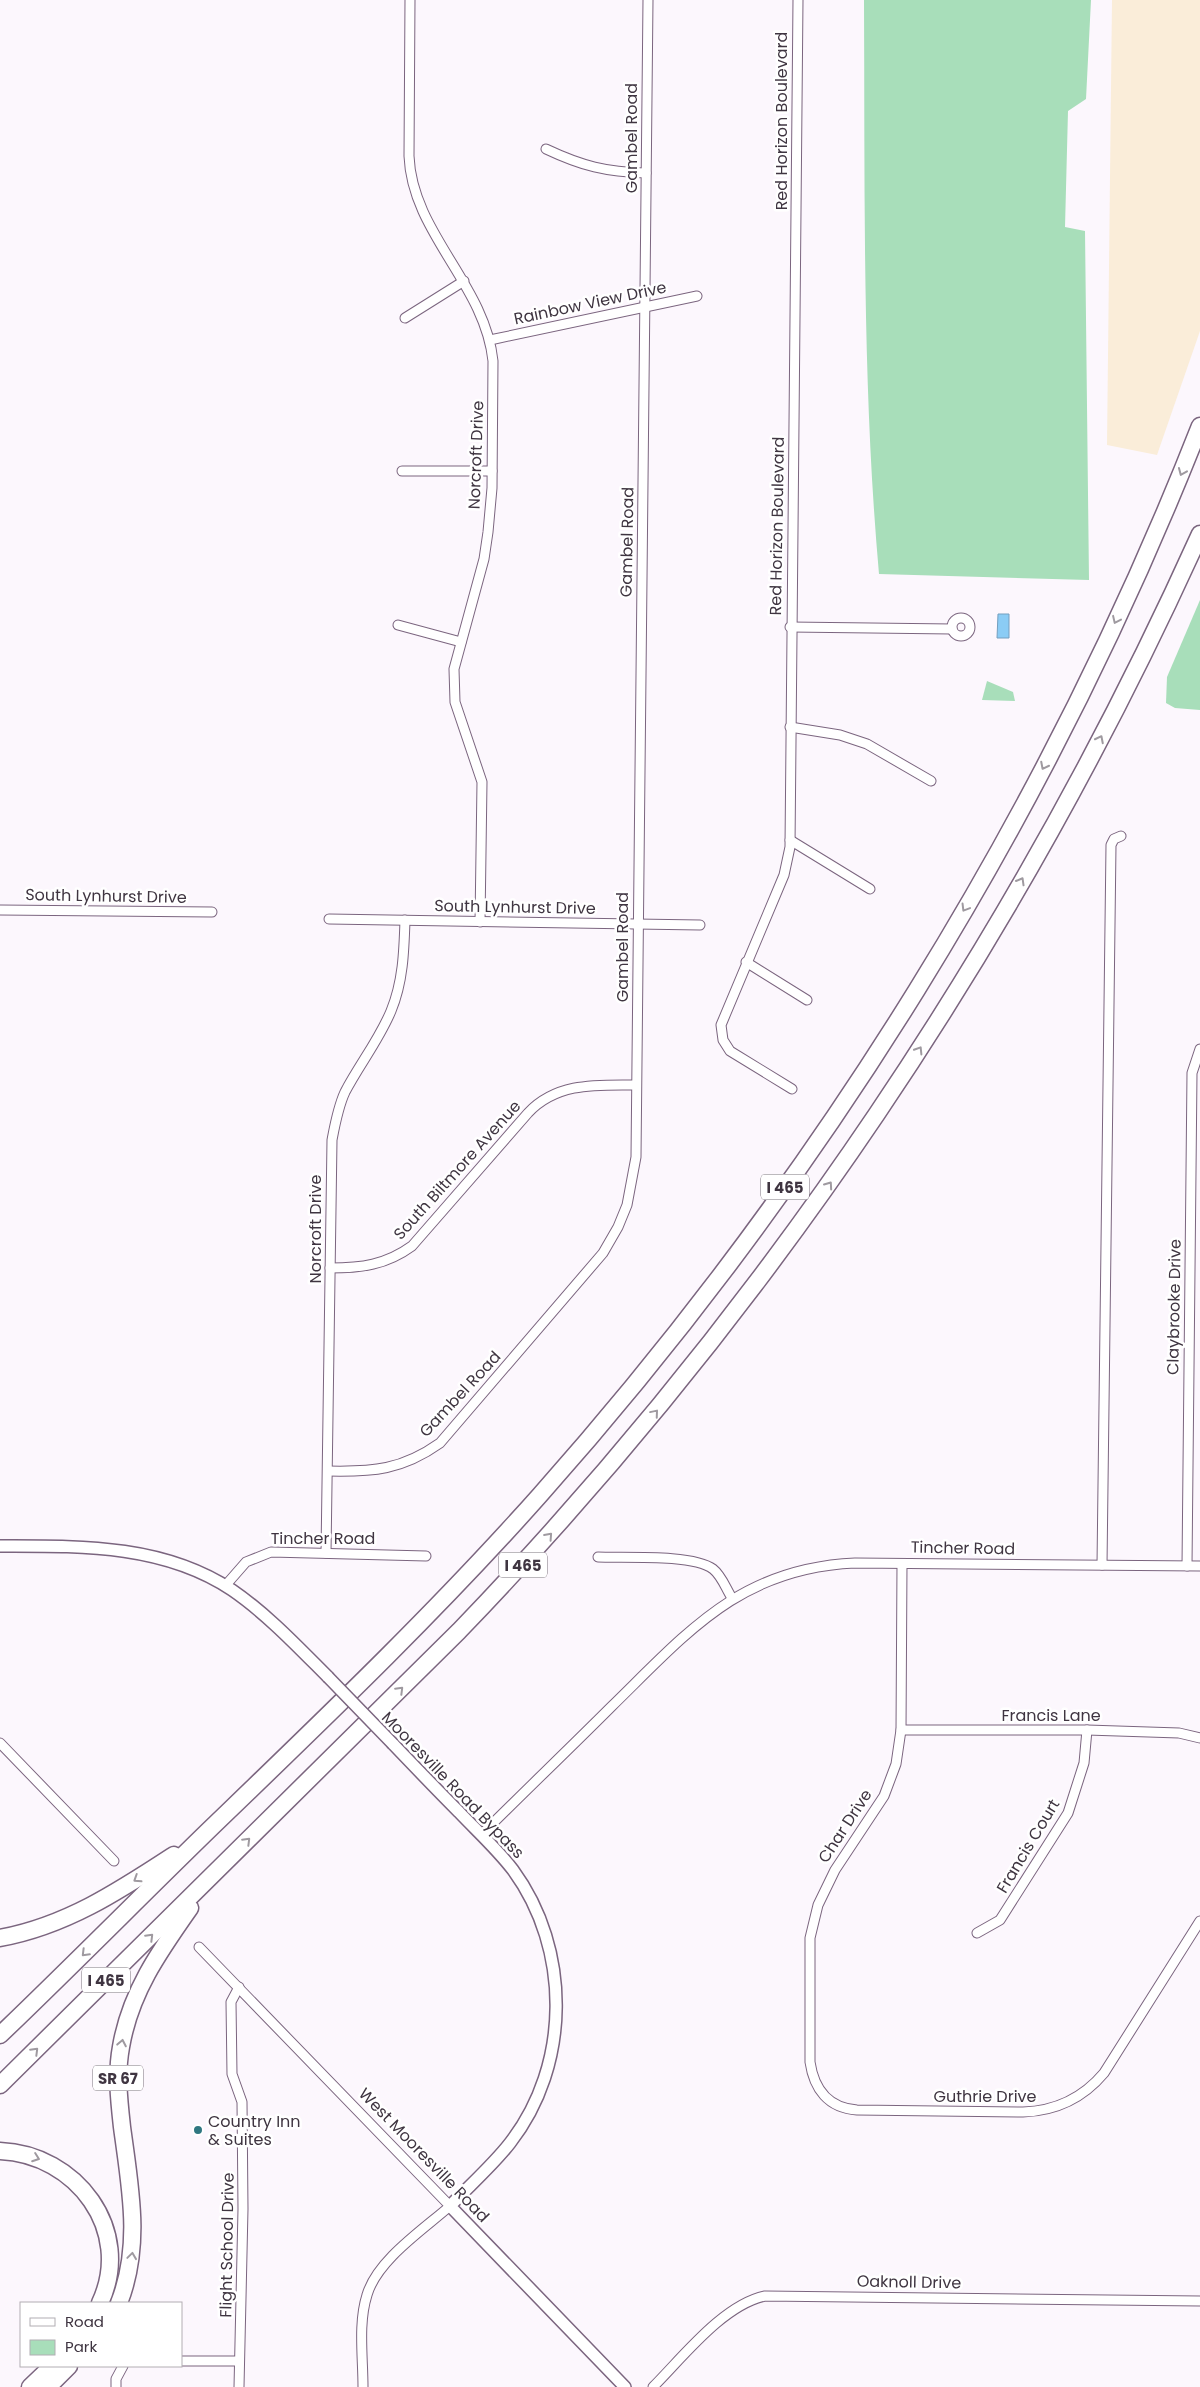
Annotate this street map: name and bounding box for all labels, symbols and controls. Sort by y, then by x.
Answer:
street label: Red Horizon Boulevard [770,32,793,210]
street label: Gambel Road [620,83,643,193]
street label: Rainbow View Drive [512,276,668,330]
street label: Norcroft Drive [463,400,489,510]
street label: Red Horizon Boulevard [764,436,790,616]
one-way arrow [1177,467,1188,476]
street label: Gambel Road [615,487,639,597]
one-way arrow [1112,615,1123,624]
one-way arrow [1094,735,1104,744]
one-way arrow [1040,761,1050,770]
one-way arrow [1015,877,1025,886]
street label: South Lynhurst Drive [25,883,187,909]
street label: Gambel Road [611,892,634,1002]
street label: South Lynhurst Drive [434,894,596,920]
one-way arrow [962,903,972,912]
one-way arrow [913,1046,922,1055]
street label: South Biltmore Avenue [388,1095,526,1245]
road number: I 465 [761,1174,809,1200]
street label: Norcroft Drive [304,1175,327,1283]
one-way arrow [823,1181,832,1191]
street label: Claybrooke Drive [1161,1239,1187,1375]
street label: Gambel Road [414,1346,506,1442]
one-way arrow [650,1409,659,1418]
street label: Tincher Road [271,1527,375,1550]
one-way arrow [543,1532,552,1541]
street label: Tincher Road [911,1536,1015,1560]
road number: I 465 [499,1552,547,1578]
one-way arrow [394,1687,403,1696]
street label: Francis Lane [1001,1704,1101,1727]
street label: Mooresville Road Bypass [376,1706,530,1864]
street label: Char Drive [813,1785,877,1867]
street label: Francis Court [991,1795,1065,1897]
one-way arrow [241,1838,250,1847]
one-way arrow [133,1873,143,1882]
one-way arrow [145,1934,154,1943]
one-way arrow [81,1947,90,1956]
road number: I 465 [82,1968,130,1992]
one-way arrow [116,2038,126,2047]
one-way arrow [29,2048,38,2057]
road number: SR 67 [93,2066,143,2090]
street label: West Mooresville Road [354,2083,494,2227]
street label: Guthrie Drive [934,2085,1037,2108]
place label: Country Inn & Suites [208,2110,301,2151]
marker: Country Inn & Suites [192,2124,204,2136]
one-way arrow [31,2152,40,2162]
street label: Flight School Drive [214,2172,240,2318]
one-way arrow [126,2252,137,2260]
street label: Oaknoll Drive [857,2270,961,2294]
legend [20,2302,182,2367]
text: Road [65,2311,104,2332]
text: Park [65,2336,97,2357]

